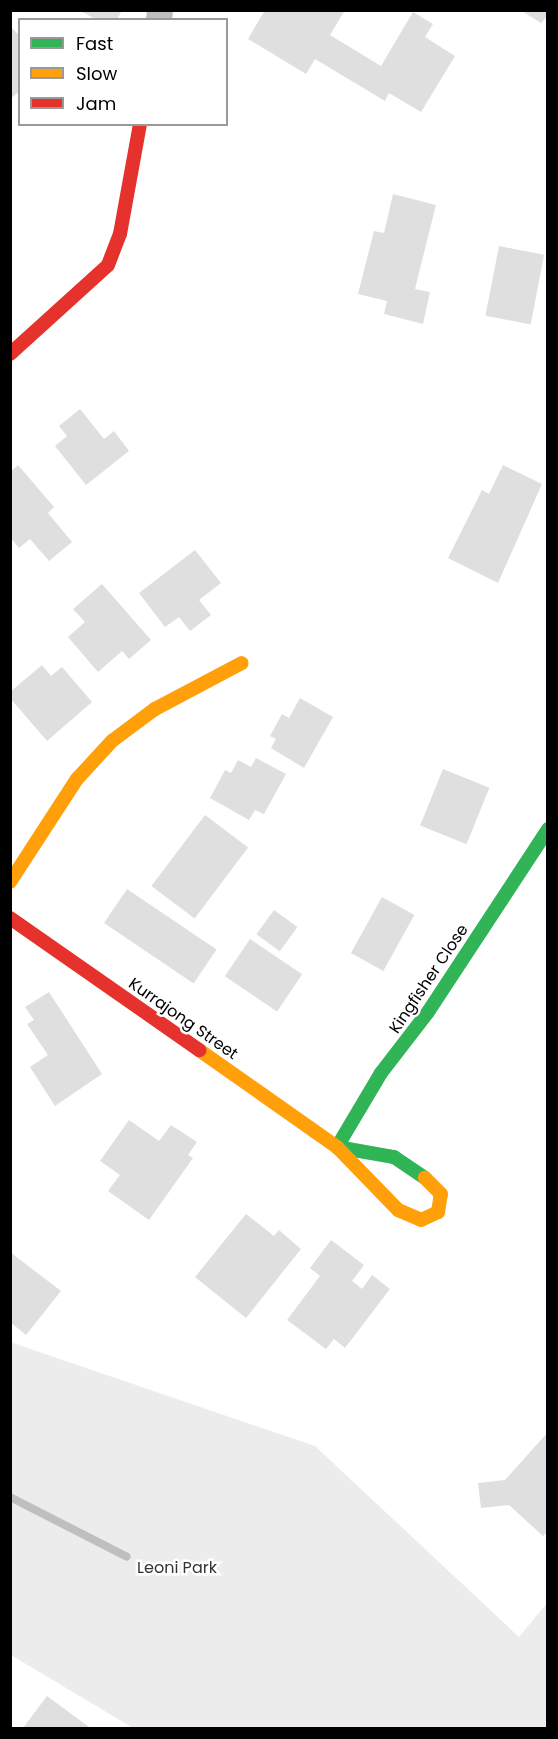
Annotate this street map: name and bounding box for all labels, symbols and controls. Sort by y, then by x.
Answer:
legend [18,18,228,126]
text: Fast [76,31,113,56]
text: Slow [76,61,117,86]
text: Jam [76,91,116,116]
street label: Kingfisher Close [385,921,473,1037]
street label: Kurrajong Street [125,974,241,1064]
park label: Leoni Park [137,1558,217,1578]

